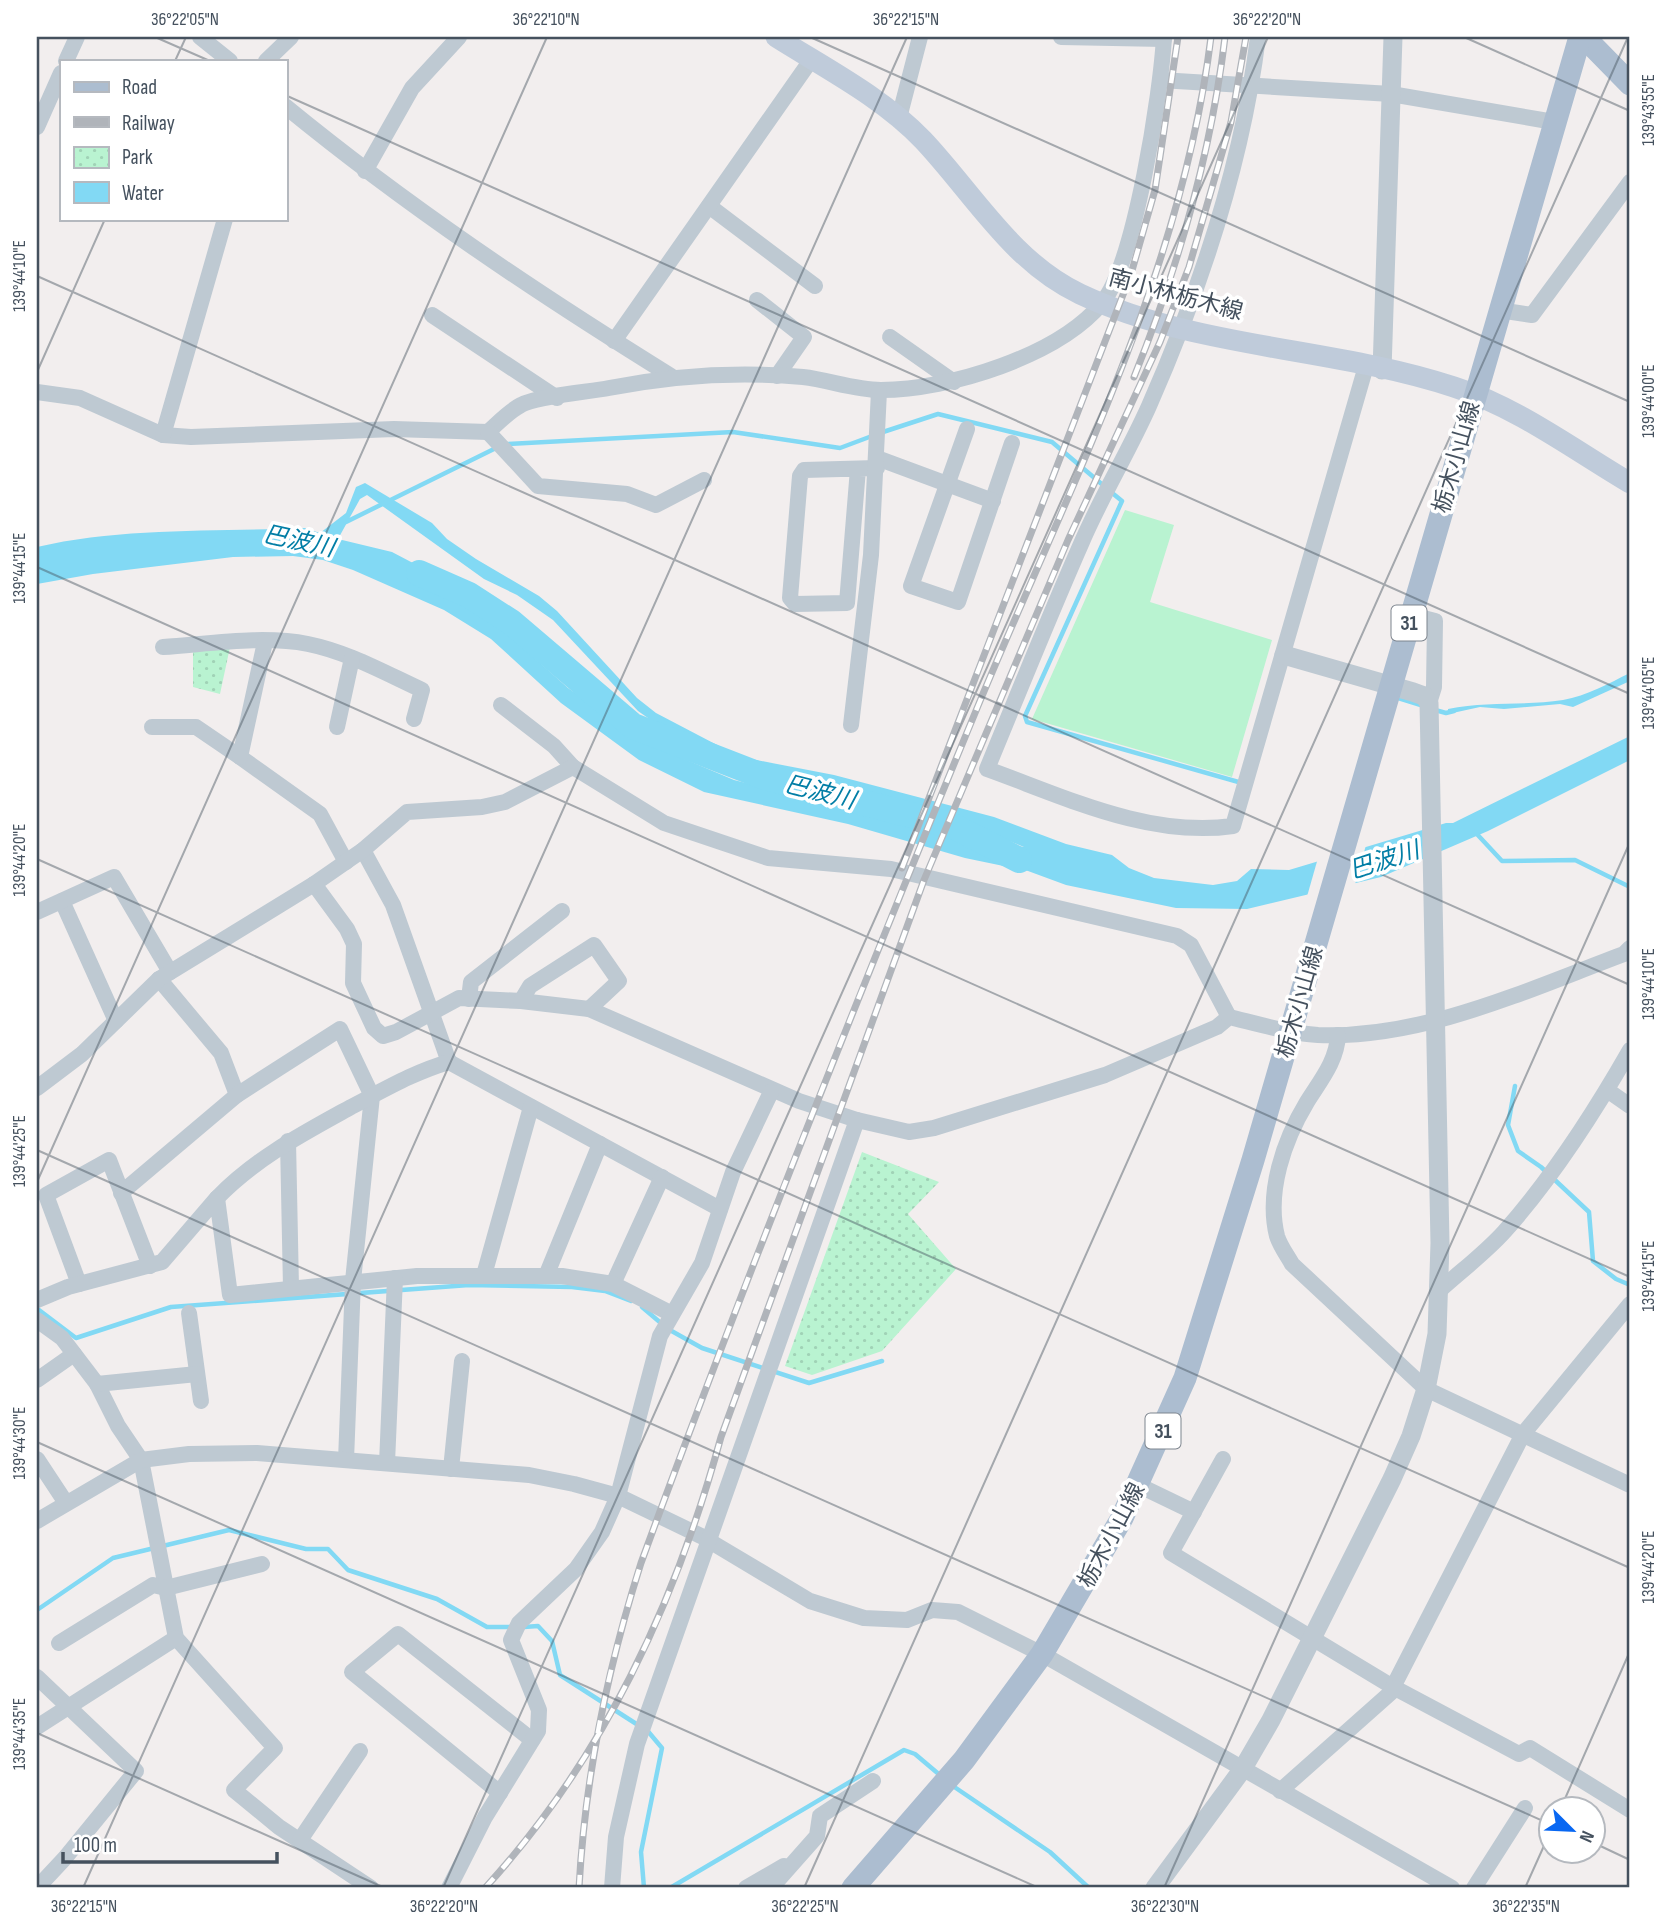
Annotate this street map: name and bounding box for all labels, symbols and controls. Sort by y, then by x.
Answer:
text: 36°22'05"N [151,9,219,30]
text: 36°22'10"N [512,9,580,30]
text: 36°22'15"N [873,9,939,30]
text: 36°22'20"N [1233,9,1301,30]
legend [60,60,287,220]
text: 139°43'55"E [1638,74,1659,146]
text: Road [122,75,157,100]
text: Railway [122,111,175,136]
text: Park [122,145,153,170]
text: Water [122,181,164,206]
text: 139°44'10"E [9,240,30,312]
street label: 南小林栃木線 [1105,264,1246,326]
text: 139°44'00"E [1638,364,1659,438]
street label: 栃木小山線 [1428,398,1486,516]
water label: 巴波川 [261,520,340,564]
text: 139°44'15"E [9,533,30,603]
road number: 31 [1392,606,1426,640]
text: 139°44'05"E [1638,657,1659,729]
water label: 巴波川 [781,770,861,816]
text: 139°44'20"E [9,824,30,896]
water label: 巴波川 [1345,835,1426,885]
street label: 栃木小山線 [1271,943,1329,1061]
text: 139°44'10"E [1638,948,1659,1020]
text: 139°44'25"E [9,1115,30,1187]
text: 139°44'15"E [1638,1241,1659,1311]
text: 139°44'30"E [9,1407,30,1479]
road number: 31 [1146,1414,1180,1448]
street label: 栃木小山線 [1073,1478,1151,1593]
text: 139°44'20"E [1638,1531,1659,1603]
text: 139°44'35"E [9,1698,30,1770]
north arrow [1538,1796,1608,1866]
scale bar [63,1820,276,1864]
text: N [1574,1827,1599,1846]
text: 100 m [74,1833,117,1858]
text: 36°22'15"N [51,1896,117,1917]
text: 36°22'20"N [410,1896,478,1917]
text: 36°22'25"N [771,1896,839,1917]
text: 36°22'30"N [1131,1896,1199,1917]
text: 36°22'35"N [1492,1896,1560,1917]

